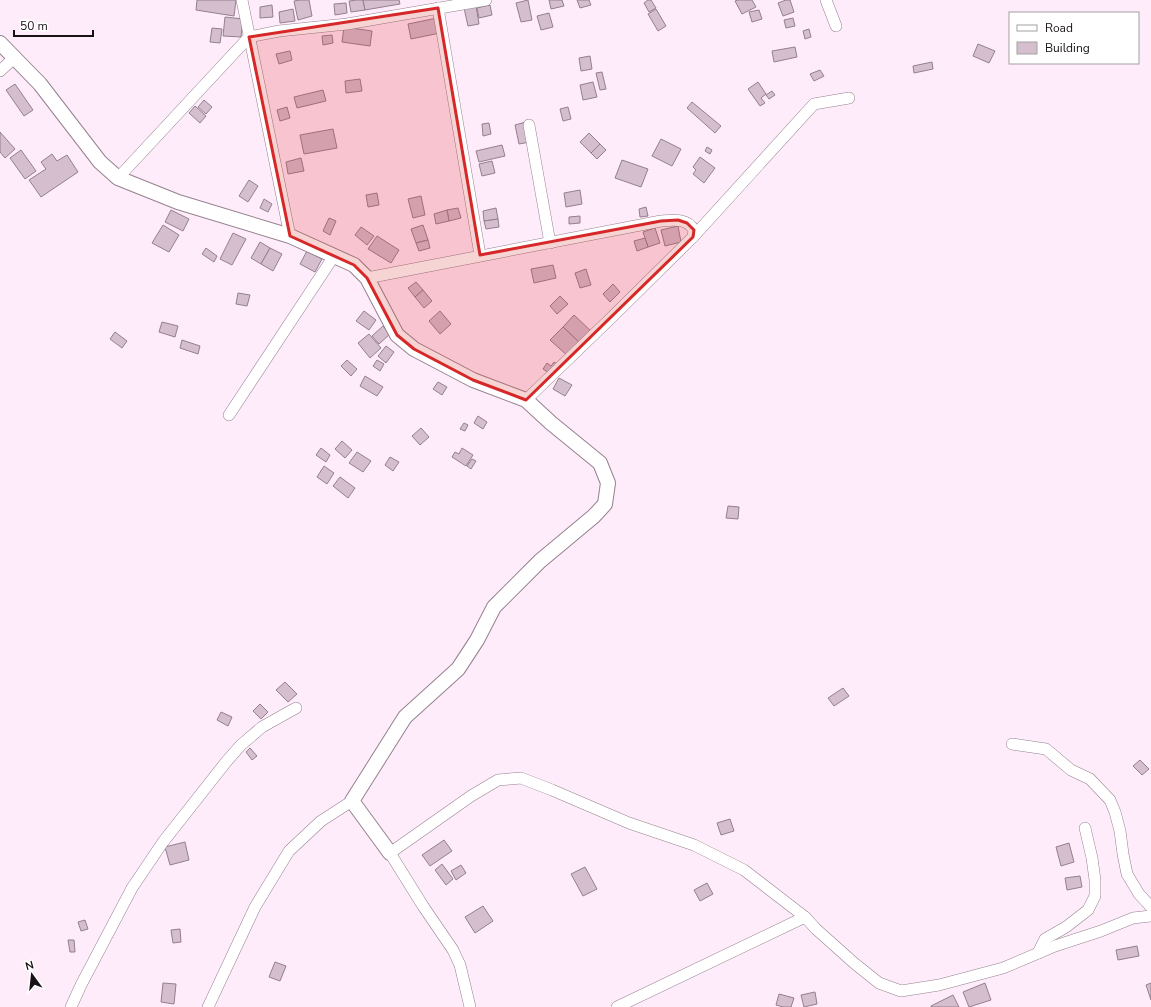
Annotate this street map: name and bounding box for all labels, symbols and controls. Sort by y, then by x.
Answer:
scale bar [14,12,93,38]
legend [1009,12,1139,64]
text: 50 m [20,18,48,34]
text: Road [1045,20,1073,36]
text: Building [1045,40,1090,56]
north arrow [12,955,52,995]
text: N [24,958,35,974]

